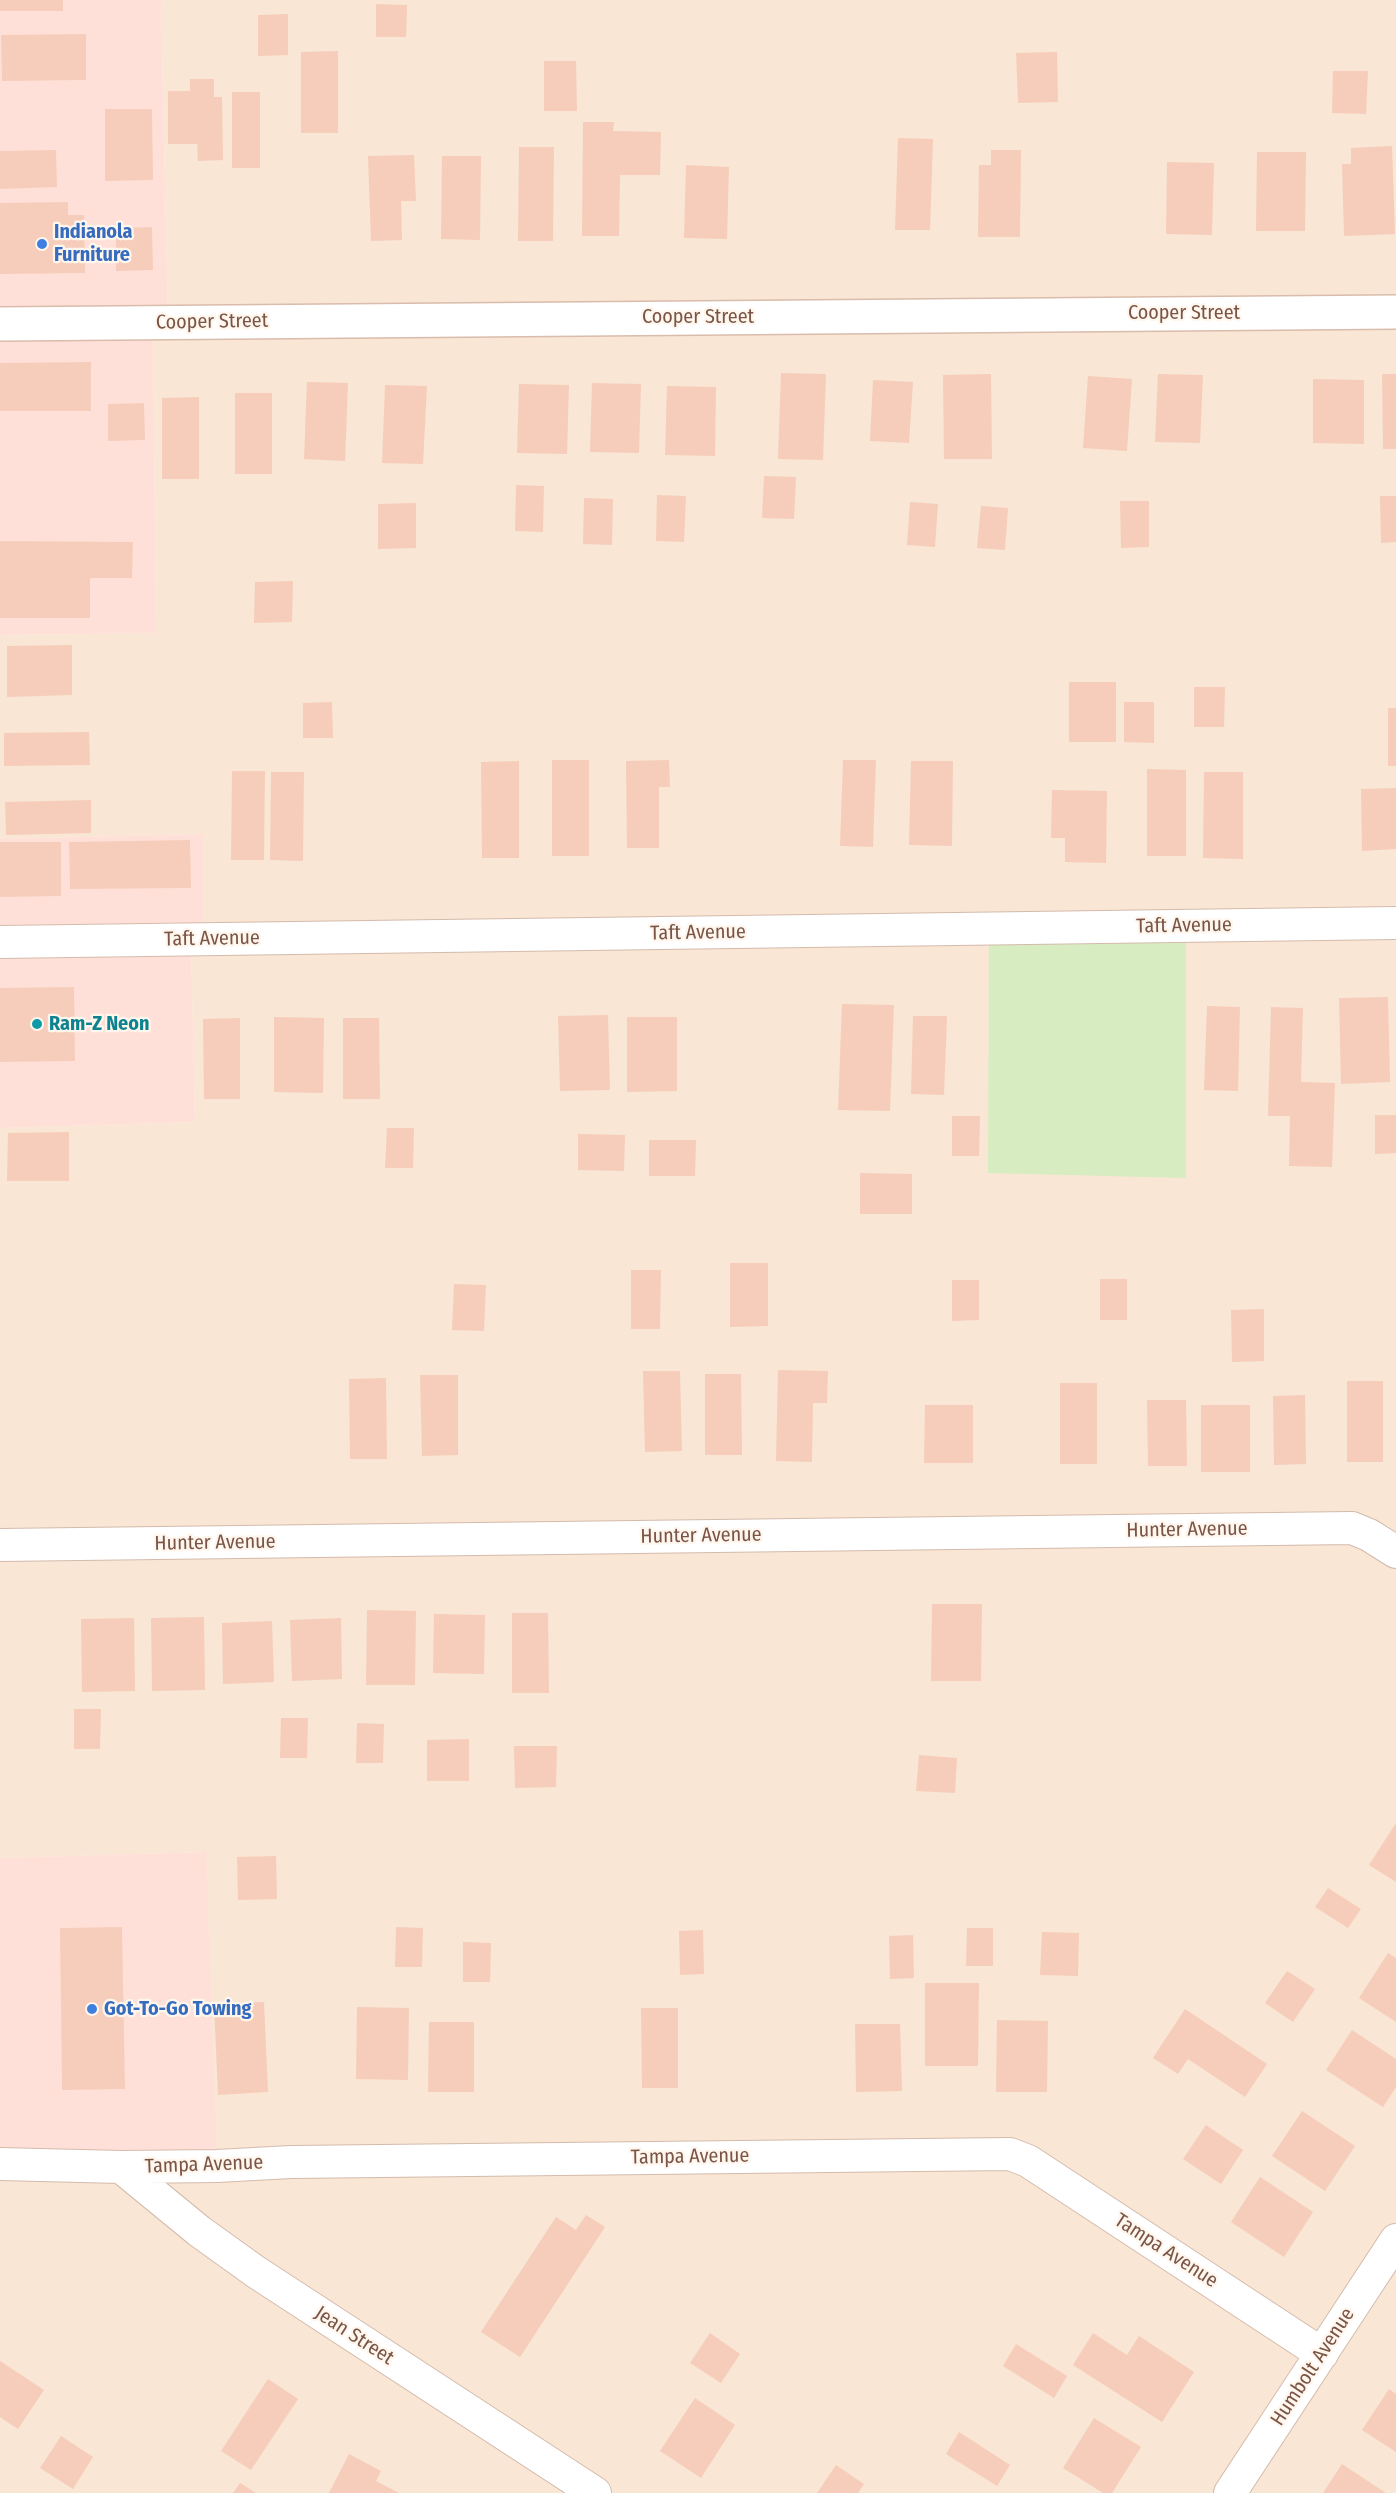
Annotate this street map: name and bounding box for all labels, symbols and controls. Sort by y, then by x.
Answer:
place label: Indianola Furniture [54,220,132,267]
marker: Indianola Furniture [35,237,49,251]
street label: Cooper Street [1128,301,1240,325]
street label: Cooper Street [642,305,754,329]
street label: Cooper Street [156,309,268,335]
street label: Taft Avenue [1136,913,1232,939]
street label: Taft Avenue [650,920,746,946]
street label: Taft Avenue [164,926,260,952]
place label: Ram-Z Neon [49,1012,149,1036]
marker: Ram-Z Neon [30,1017,44,1031]
street label: Hunter Avenue [1126,1517,1248,1543]
street label: Hunter Avenue [640,1523,762,1549]
street label: Hunter Avenue [154,1530,276,1556]
place label: Got-To-Go Towing [104,1997,251,2021]
marker: Got-To-Go Towing [85,2002,99,2016]
street label: Tampa Avenue [631,2144,749,2170]
street label: Tampa Avenue [144,2151,264,2179]
street label: Tampa Avenue [1110,2209,1222,2293]
street label: Jean Street [310,2302,398,2370]
street label: Humbolt Avenue [1266,2304,1360,2430]

